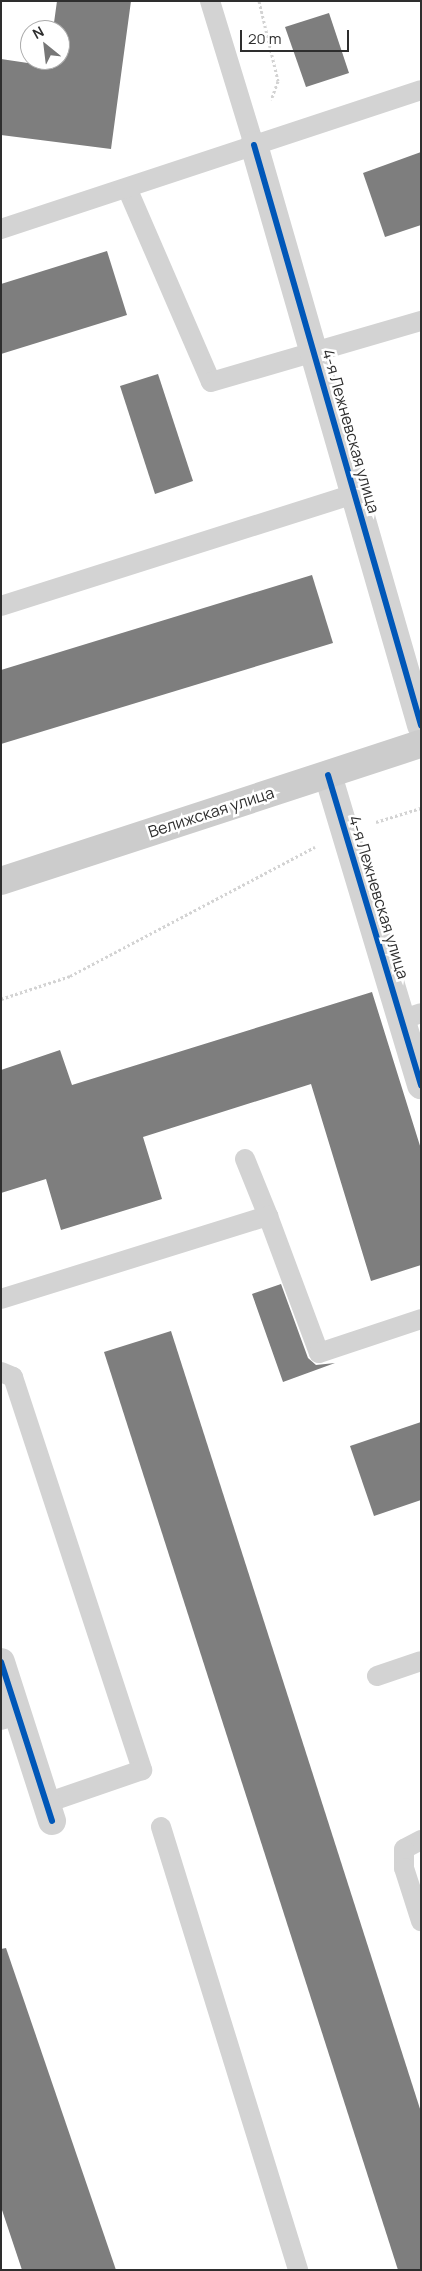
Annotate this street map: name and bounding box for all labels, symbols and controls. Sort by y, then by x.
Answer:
north arrow [20,20,70,70]
scale bar [242,20,351,52]
text: N [29,22,47,43]
text: 20 m [248,28,281,49]
street label: 4-я Лежневская улица [318,347,384,515]
street label: Велижская улица [146,783,276,841]
street label: 4-я Лежневская улица [345,813,413,981]

